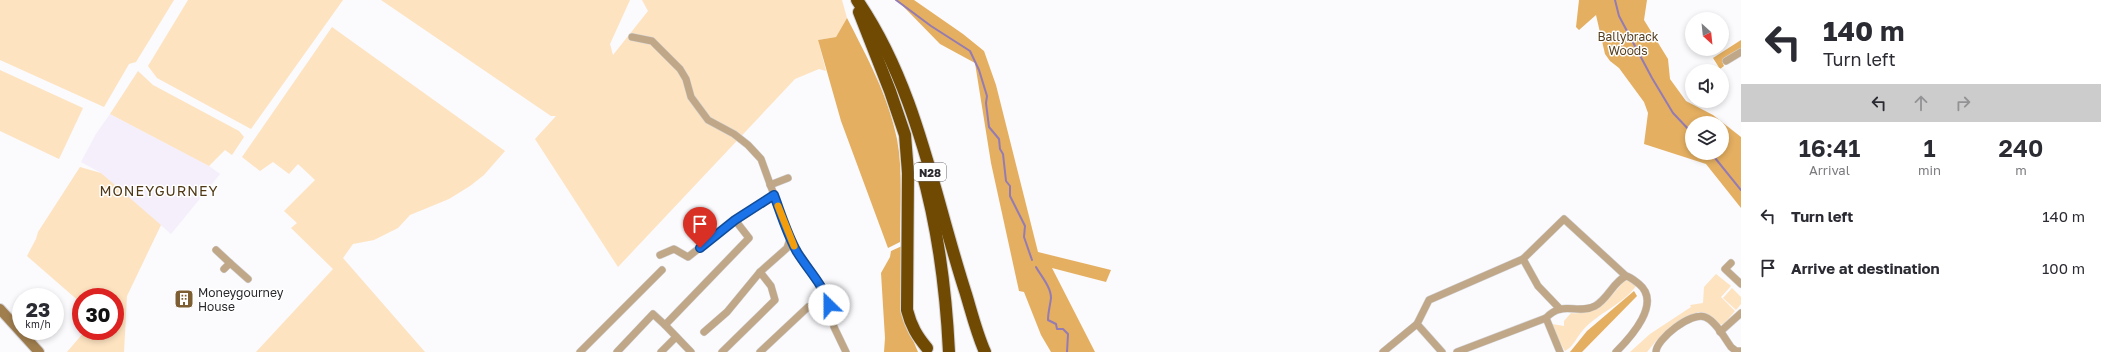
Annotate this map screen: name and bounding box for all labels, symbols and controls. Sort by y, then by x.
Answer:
north arrow [1685,12,1729,56]
map controls [1685,12,1729,160]
text: 140 m [1823,14,1905,47]
icon: left [1757,16,1809,68]
park label: Ballybrack Woods [1597,29,1659,58]
text: Turn left [1823,48,1896,70]
button: sound [1685,64,1729,108]
icon: left [1868,92,1890,114]
icon: ahead [1910,92,1932,114]
icon: right [1952,92,1974,114]
button: layers [1685,116,1729,160]
text: 16:41 [1799,133,1860,162]
text: 1 [1923,133,1935,162]
text: 240 [1999,133,2043,162]
text: Arrival [1809,162,1850,178]
text: min [1918,162,1941,178]
text: m [2015,162,2027,178]
road number: N28 [914,163,946,181]
district label: MONEYGURNEY [99,182,219,199]
icon: left [1757,205,1779,227]
pin [683,207,717,248]
text: Turn left [1791,207,1853,225]
text: 140 m [2042,207,2085,225]
icon: arrive [689,213,711,235]
icon: arrive [1757,257,1779,279]
text: Arrive at destination [1791,259,1940,277]
text: 100 m [2042,259,2085,277]
position arrow [808,284,850,326]
place label: Moneygourney House [198,285,284,314]
speed limit sign: 30 [72,288,124,340]
building icon: Moneygourney House [173,288,195,310]
text: 23 [26,297,50,321]
text: km/h [25,318,51,330]

